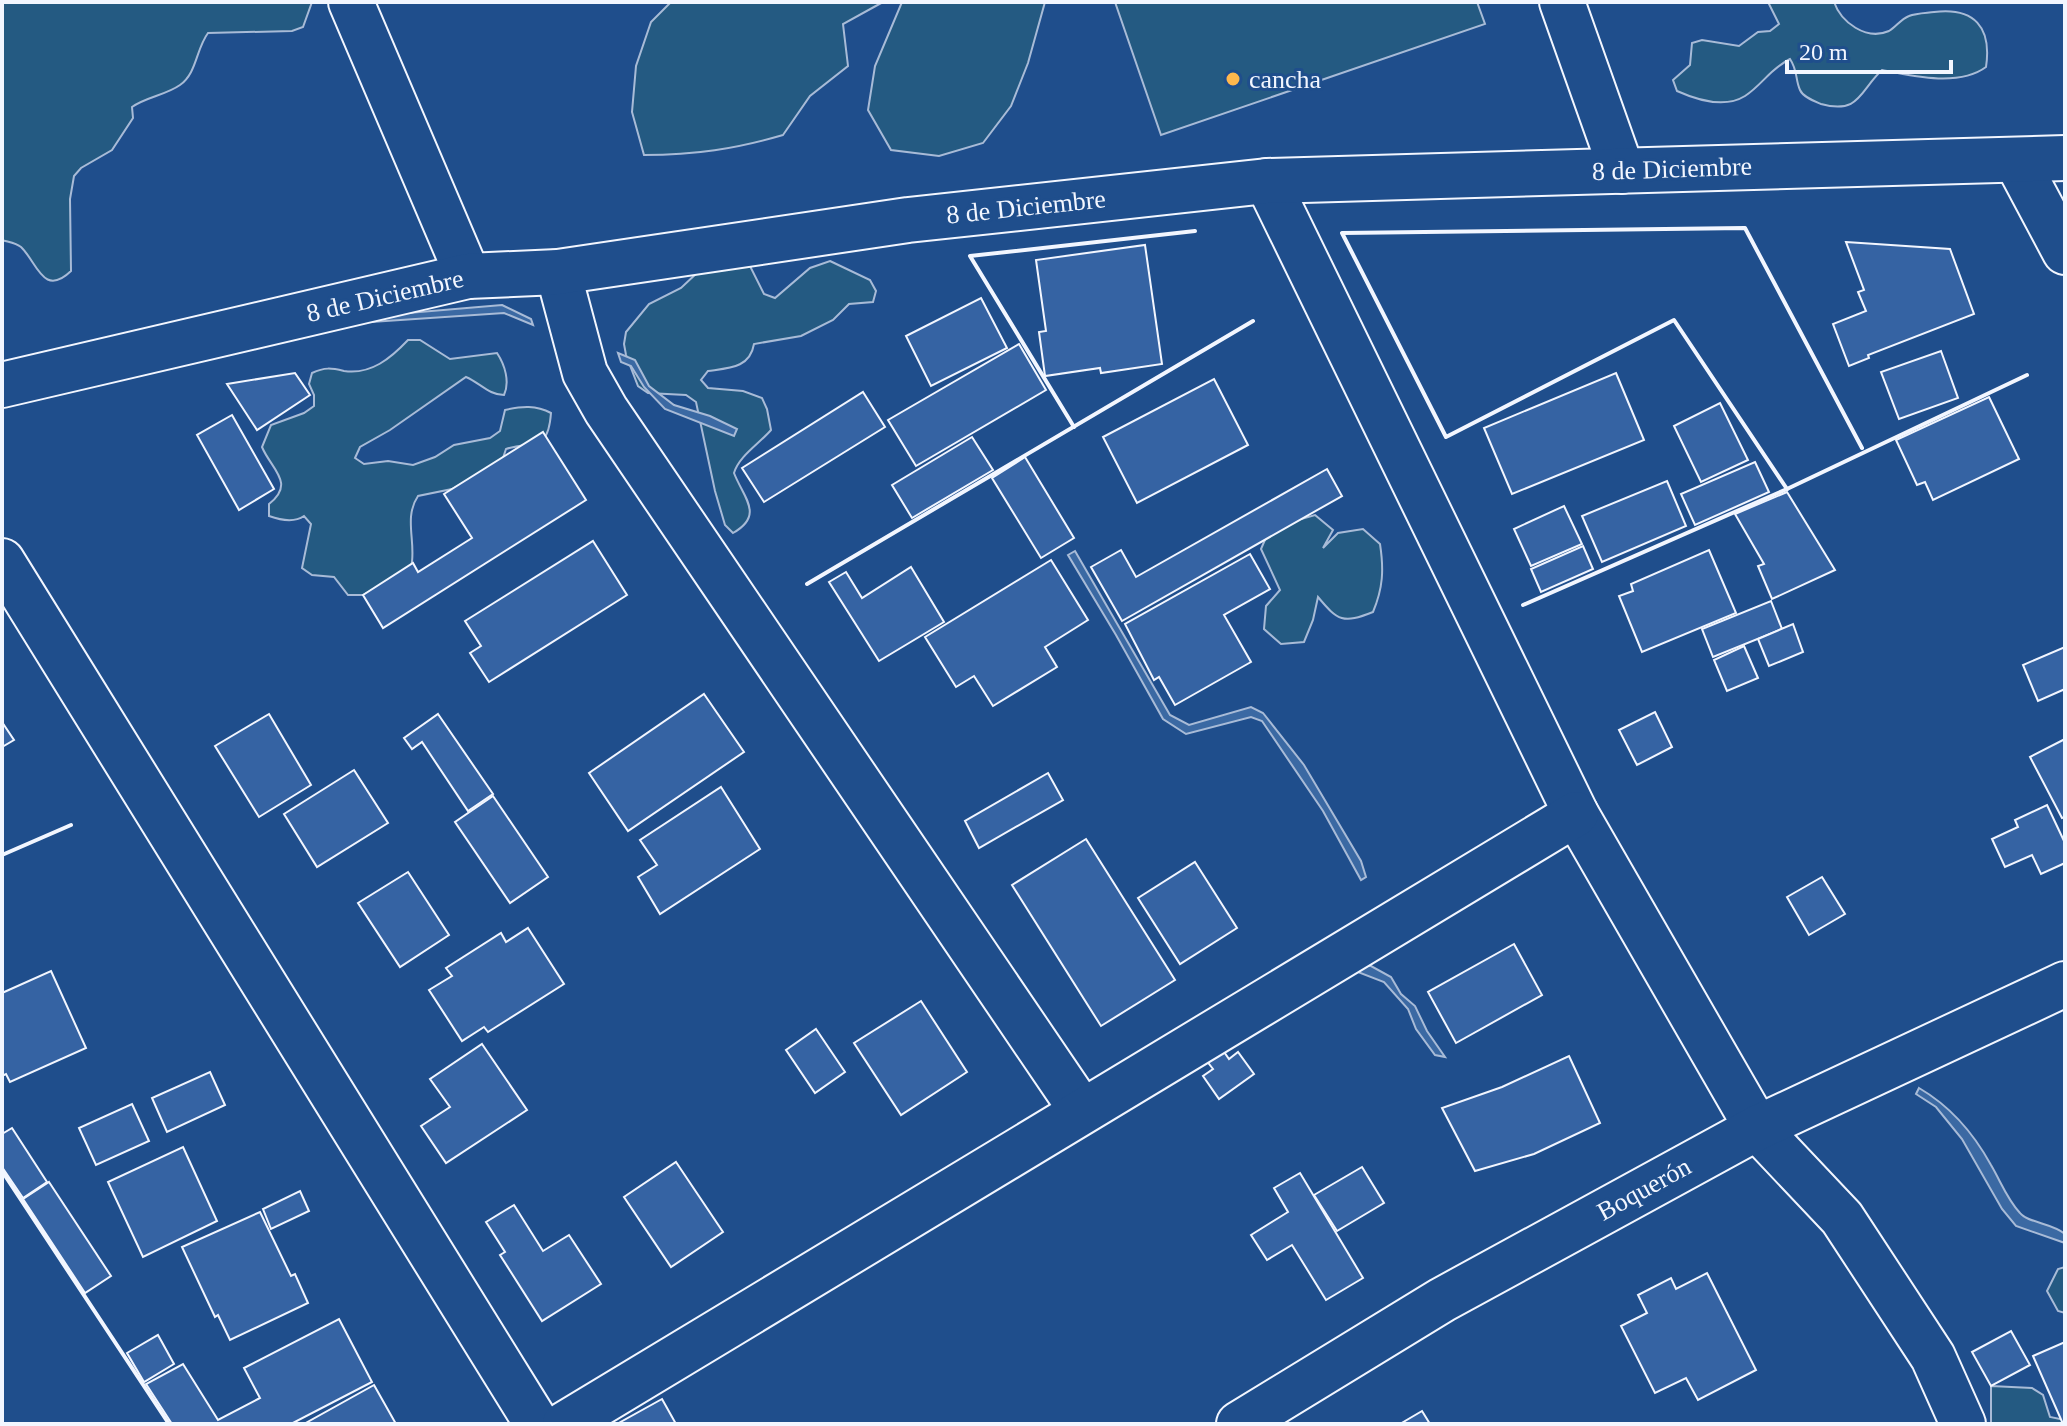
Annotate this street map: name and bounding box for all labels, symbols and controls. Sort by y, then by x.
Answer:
scale bar [1787,24,1951,74]
text: 20 m [1799,39,1848,65]
place label: cancha [1249,65,1322,94]
marker: cancha [1224,70,1242,88]
street label: 8 de Diciembre [1591,152,1753,186]
street label: 8 de Diciembre [945,184,1107,230]
street label: 8 de Diciembre [304,264,466,328]
street label: Boquerón [1592,1151,1696,1227]

